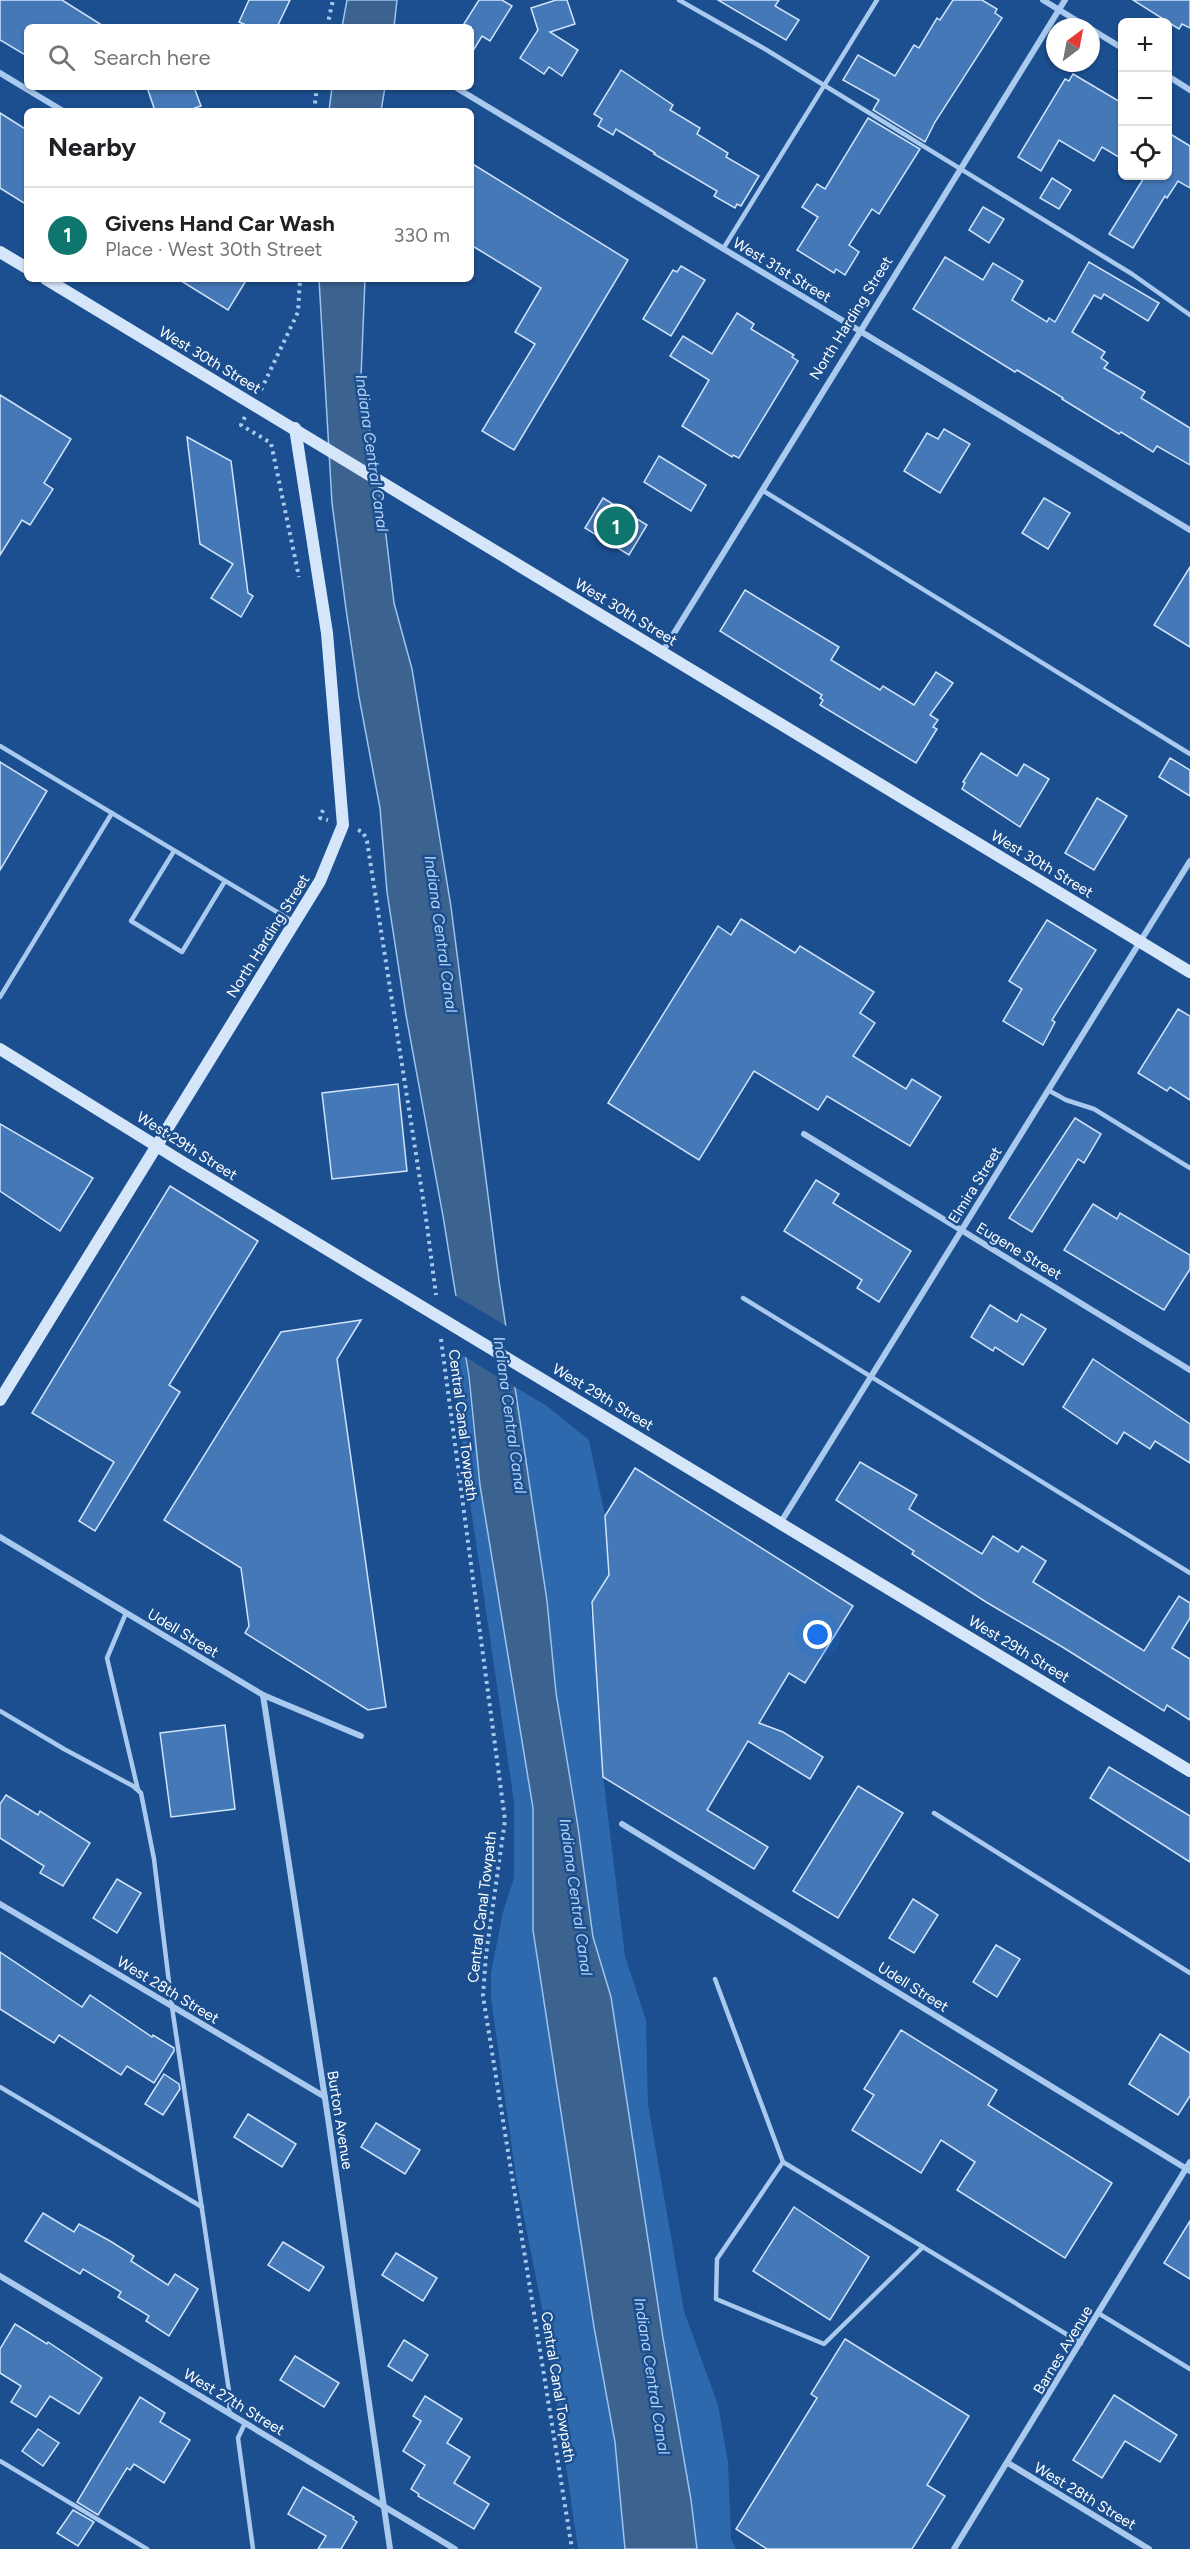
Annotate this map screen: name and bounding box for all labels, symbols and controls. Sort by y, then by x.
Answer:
north arrow [1046,18,1100,72]
map controls [1118,18,1172,180]
button: + [1118,18,1172,72]
search box [24,24,474,90]
icon: search [45,41,78,74]
text: Search here [93,44,211,71]
button: − [1118,72,1172,126]
button: locate [1118,126,1172,180]
text: Nearby [48,131,136,163]
text: Givens Hand Car Wash [105,210,335,237]
text: 1 [63,223,72,247]
text: 330 m [393,223,450,247]
street label: West 31st Street [730,234,835,306]
text: Place · West 30th Street [105,237,322,261]
street label: North Harding Street [806,253,896,383]
street label: West 30th Street [156,322,265,398]
water label: Indiana Central Canal [352,373,393,533]
pin: 1 [596,504,636,548]
street label: West 30th Street [572,574,681,650]
street label: West 30th Street [988,826,1097,902]
water label: Indiana Central Canal [421,854,462,1014]
street label: North Harding Street [223,871,313,1001]
street label: West 29th Street [133,1108,241,1184]
street label: Elmira Street [944,1143,1006,1227]
street label: Eugene Street [973,1218,1065,1284]
water label: Indiana Central Canal [490,1335,531,1495]
street label: Central Canal Towpath [445,1348,481,1502]
street label: West 29th Street [549,1360,657,1434]
street label: Udell Street [144,1605,222,1661]
street label: West 29th Street [965,1612,1073,1686]
your location [803,1620,832,1649]
water label: Indiana Central Canal [556,1817,597,1977]
street label: Central Canal Towpath [464,1830,500,1984]
street label: West 28th Street [114,1952,222,2028]
street label: Udell Street [874,1958,952,2016]
street label: Burton Avenue [323,2069,357,2171]
water label: Indiana Central Canal [630,2296,674,2456]
street label: Barnes Avenue [1030,2303,1096,2397]
street label: Central Canal Towpath [537,2310,579,2464]
street label: West 27th Street [180,2365,288,2439]
street label: West 28th Street [1031,2458,1139,2534]

